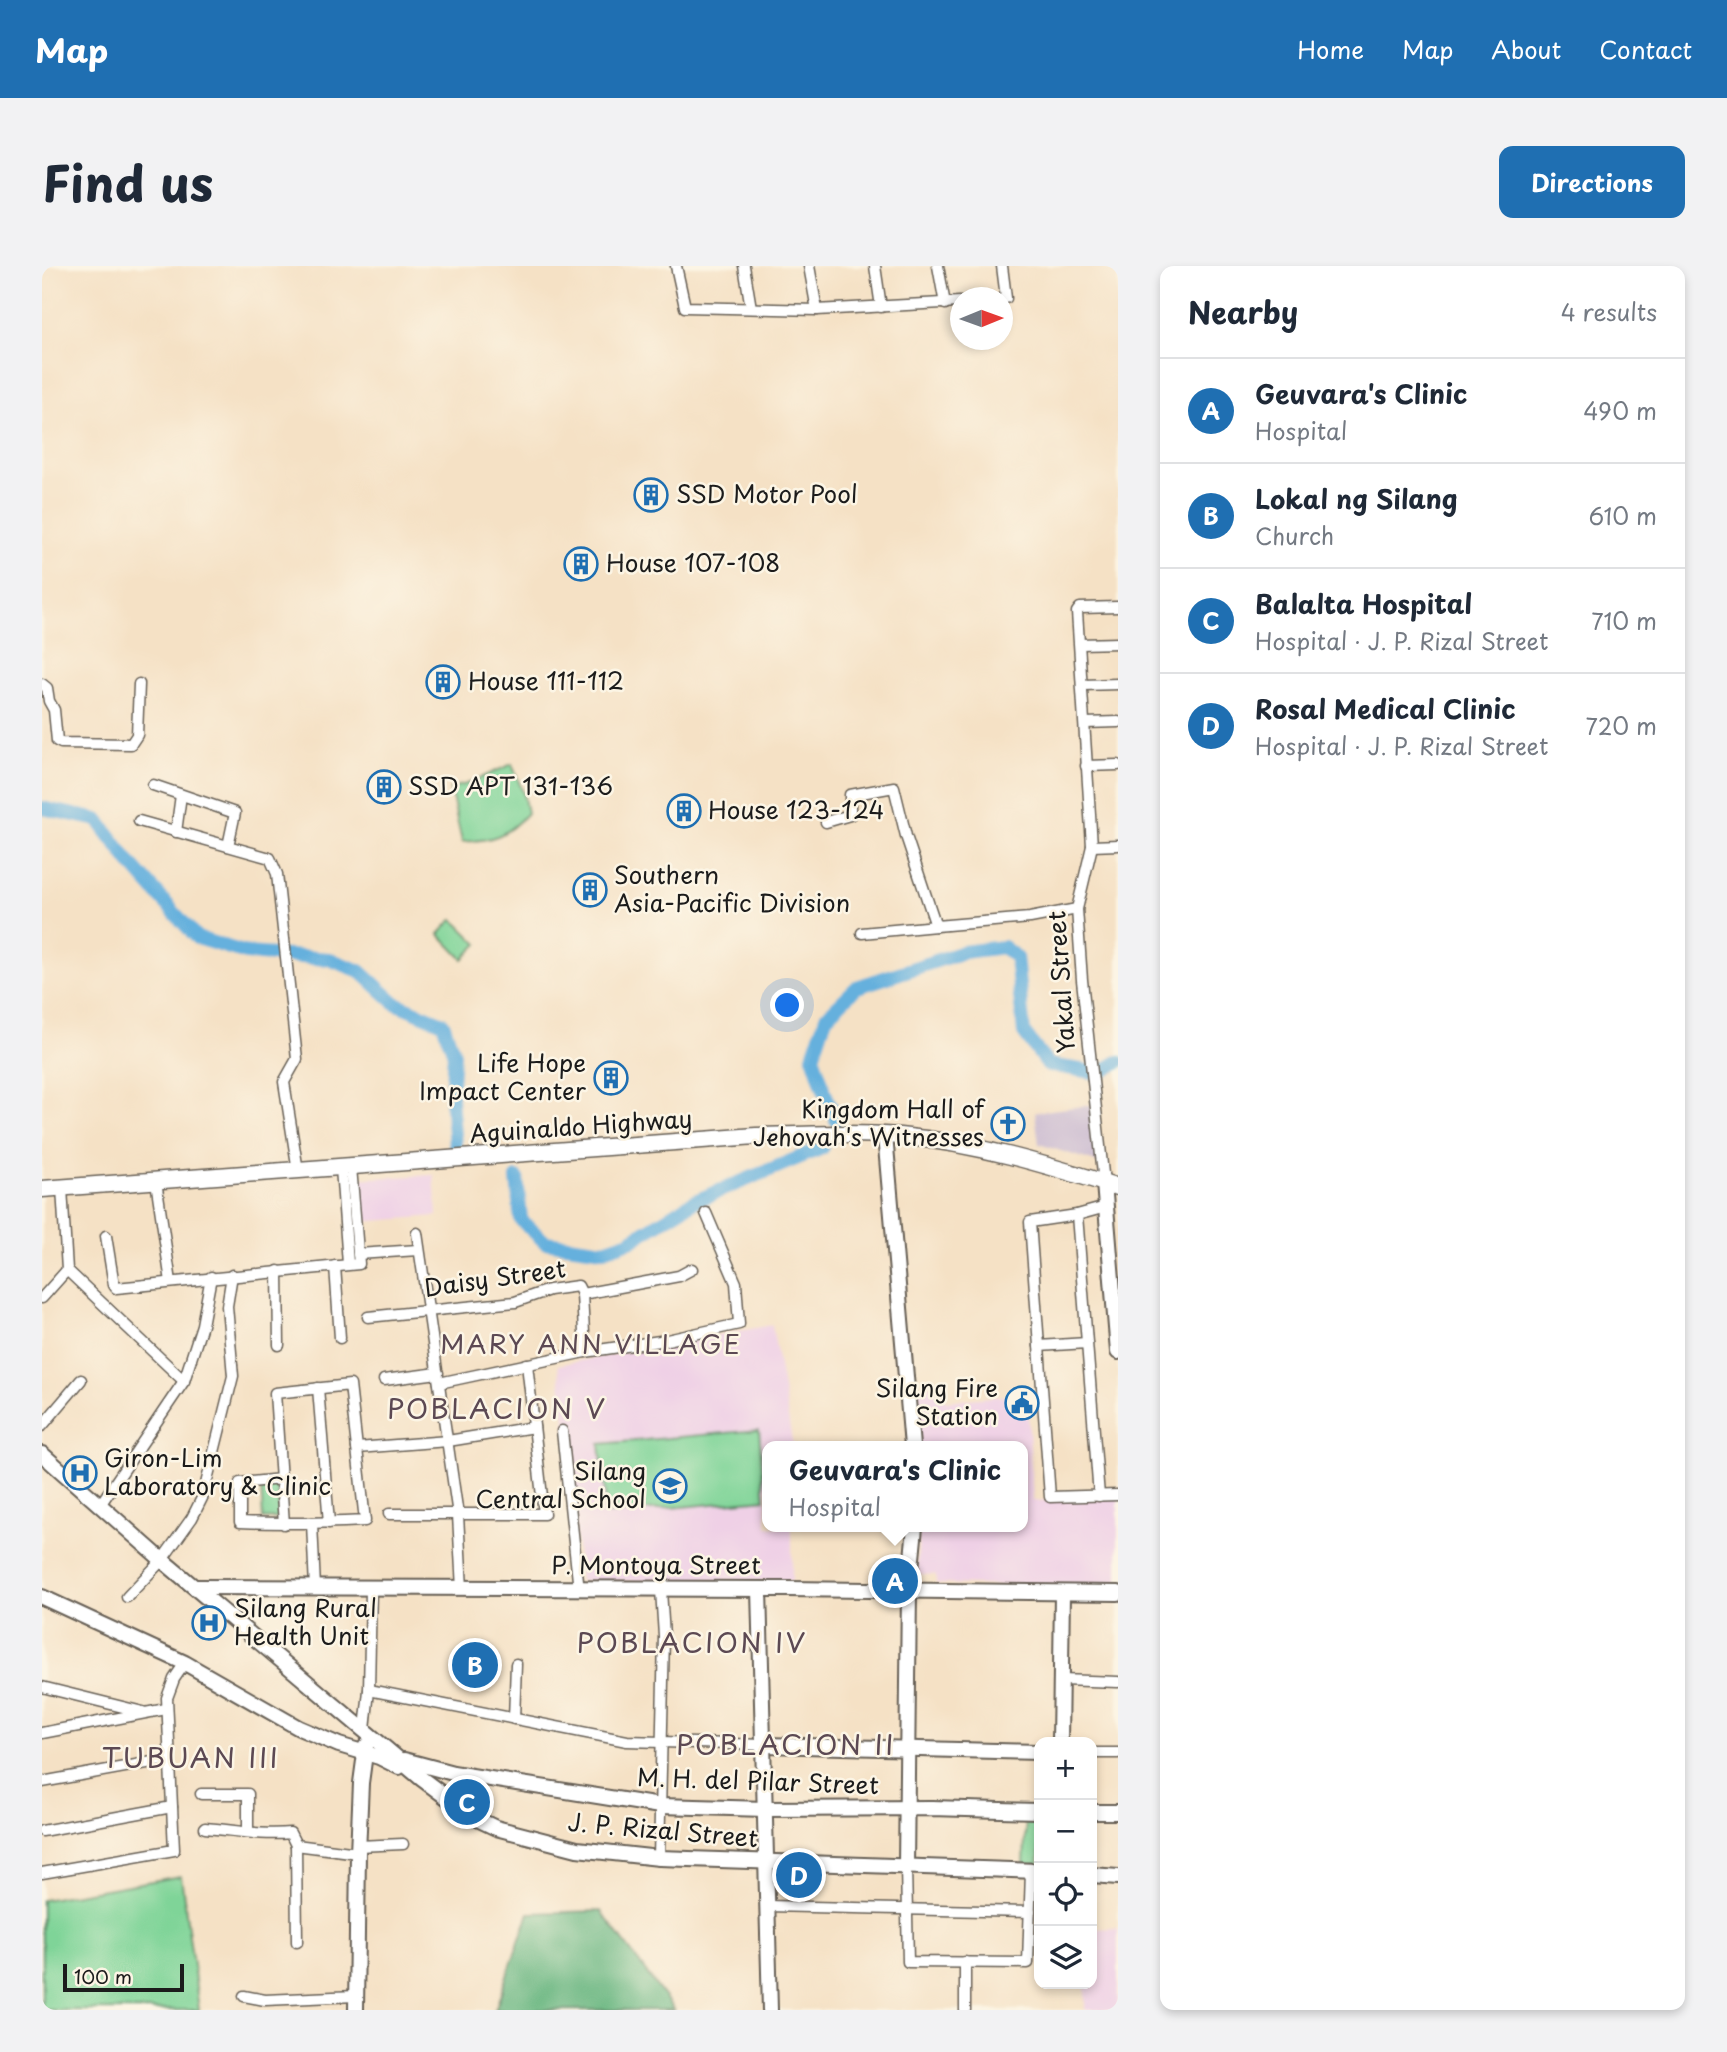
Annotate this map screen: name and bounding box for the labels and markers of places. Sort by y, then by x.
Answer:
place label: SSD Motor Pool [676,475,858,511]
building icon: SSD Motor Pool [632,476,670,514]
place label: House 107-108 [606,544,780,580]
building icon: House 107-108 [562,545,600,583]
place label: House 111-112 [468,662,624,698]
building icon: House 111-112 [424,663,462,701]
place label: SSD APT 131-136 [408,767,613,803]
building icon: SSD APT 131-136 [365,768,403,806]
place label: House 123-124 [708,791,884,827]
building icon: House 123-124 [665,792,703,830]
place label: Southern Asia-Pacific Division [614,856,850,920]
building icon: Southern Asia-Pacific Division [571,871,609,909]
place label: Life Hope Impact Center [419,1044,587,1108]
building icon: Life Hope Impact Center [592,1059,630,1097]
place label: Kingdom Hall of Jehovah's Witnesses [753,1090,985,1154]
church icon: Kingdom Hall of Jehovah's Witnesses [989,1105,1027,1143]
place label: Silang Fire Station [876,1369,998,1433]
public building icon: Silang Fire Station [1003,1384,1041,1422]
place label: Giron-Lim Laboratory & Clinic [104,1439,331,1503]
place label: Silang Central School [476,1452,646,1516]
hospital icon: Giron-Lim Laboratory & Clinic [61,1454,99,1492]
school or university icon: Silang Central School [651,1467,689,1505]
pin: A [872,1555,918,1607]
place label: Silang Rural Health Unit [234,1589,377,1653]
hospital icon: Silang Rural Health Unit [190,1604,228,1642]
pin: B [452,1639,498,1691]
pin: C [444,1776,490,1828]
pin: D [776,1849,822,1901]

